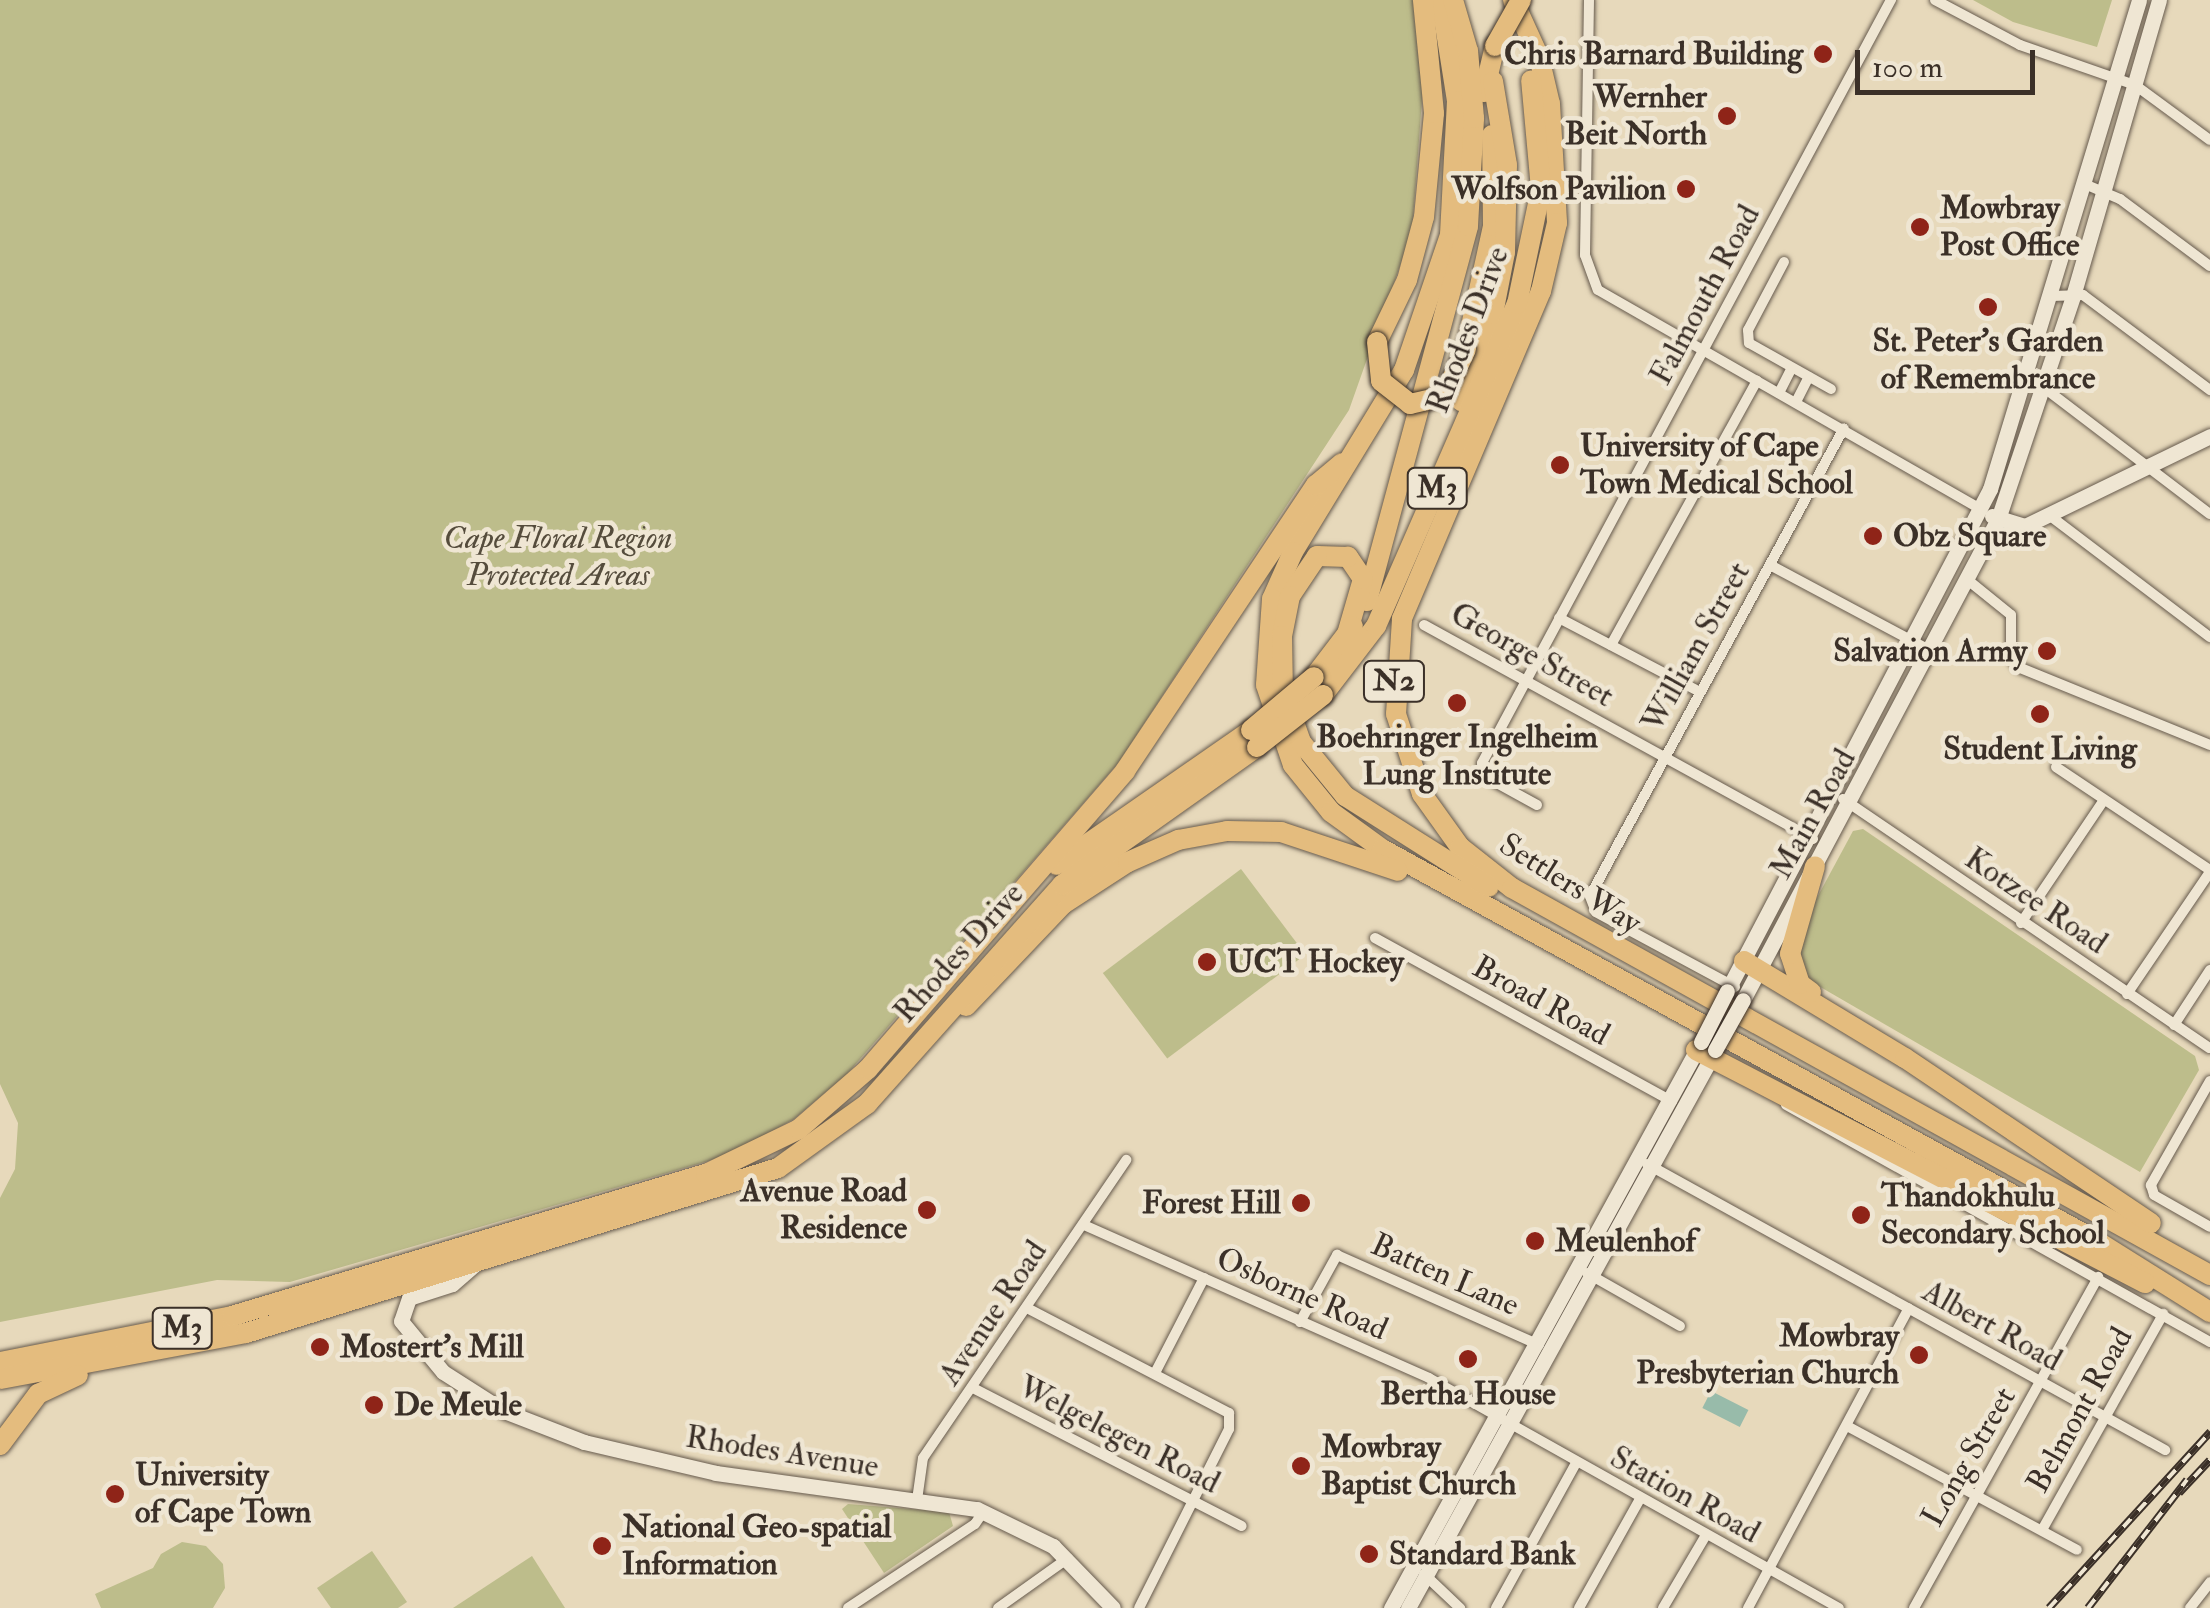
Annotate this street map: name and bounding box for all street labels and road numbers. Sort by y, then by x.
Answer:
street label: Falmouth Road [1642,199,1768,391]
street label: Rhodes Drive [1419,241,1517,419]
road number: M3 [1404,463,1470,513]
street label: William Street [1634,556,1758,738]
street label: George Street [1444,594,1620,716]
road number: N2 [1362,656,1426,706]
street label: Main Road [1762,742,1864,886]
street label: Settlers Way [1492,825,1648,943]
street label: Kotzee Road [1958,839,2114,963]
street label: Rhodes Drive [886,875,1032,1031]
street label: Broad Road [1466,948,1616,1054]
street label: Batten Lane [1365,1225,1525,1325]
street label: Avenue Road [931,1233,1055,1393]
street label: Osborne Road [1210,1239,1394,1349]
street label: Albert Road [1916,1272,2068,1380]
road number: M3 [150,1303,214,1353]
street label: Belmont Road [2019,1321,2141,1499]
street label: Welgelegen Road [1012,1368,1226,1502]
street label: Long Street [1914,1380,2024,1534]
street label: Rhodes Avenue [683,1418,881,1486]
street label: Station Road [1603,1438,1767,1552]

